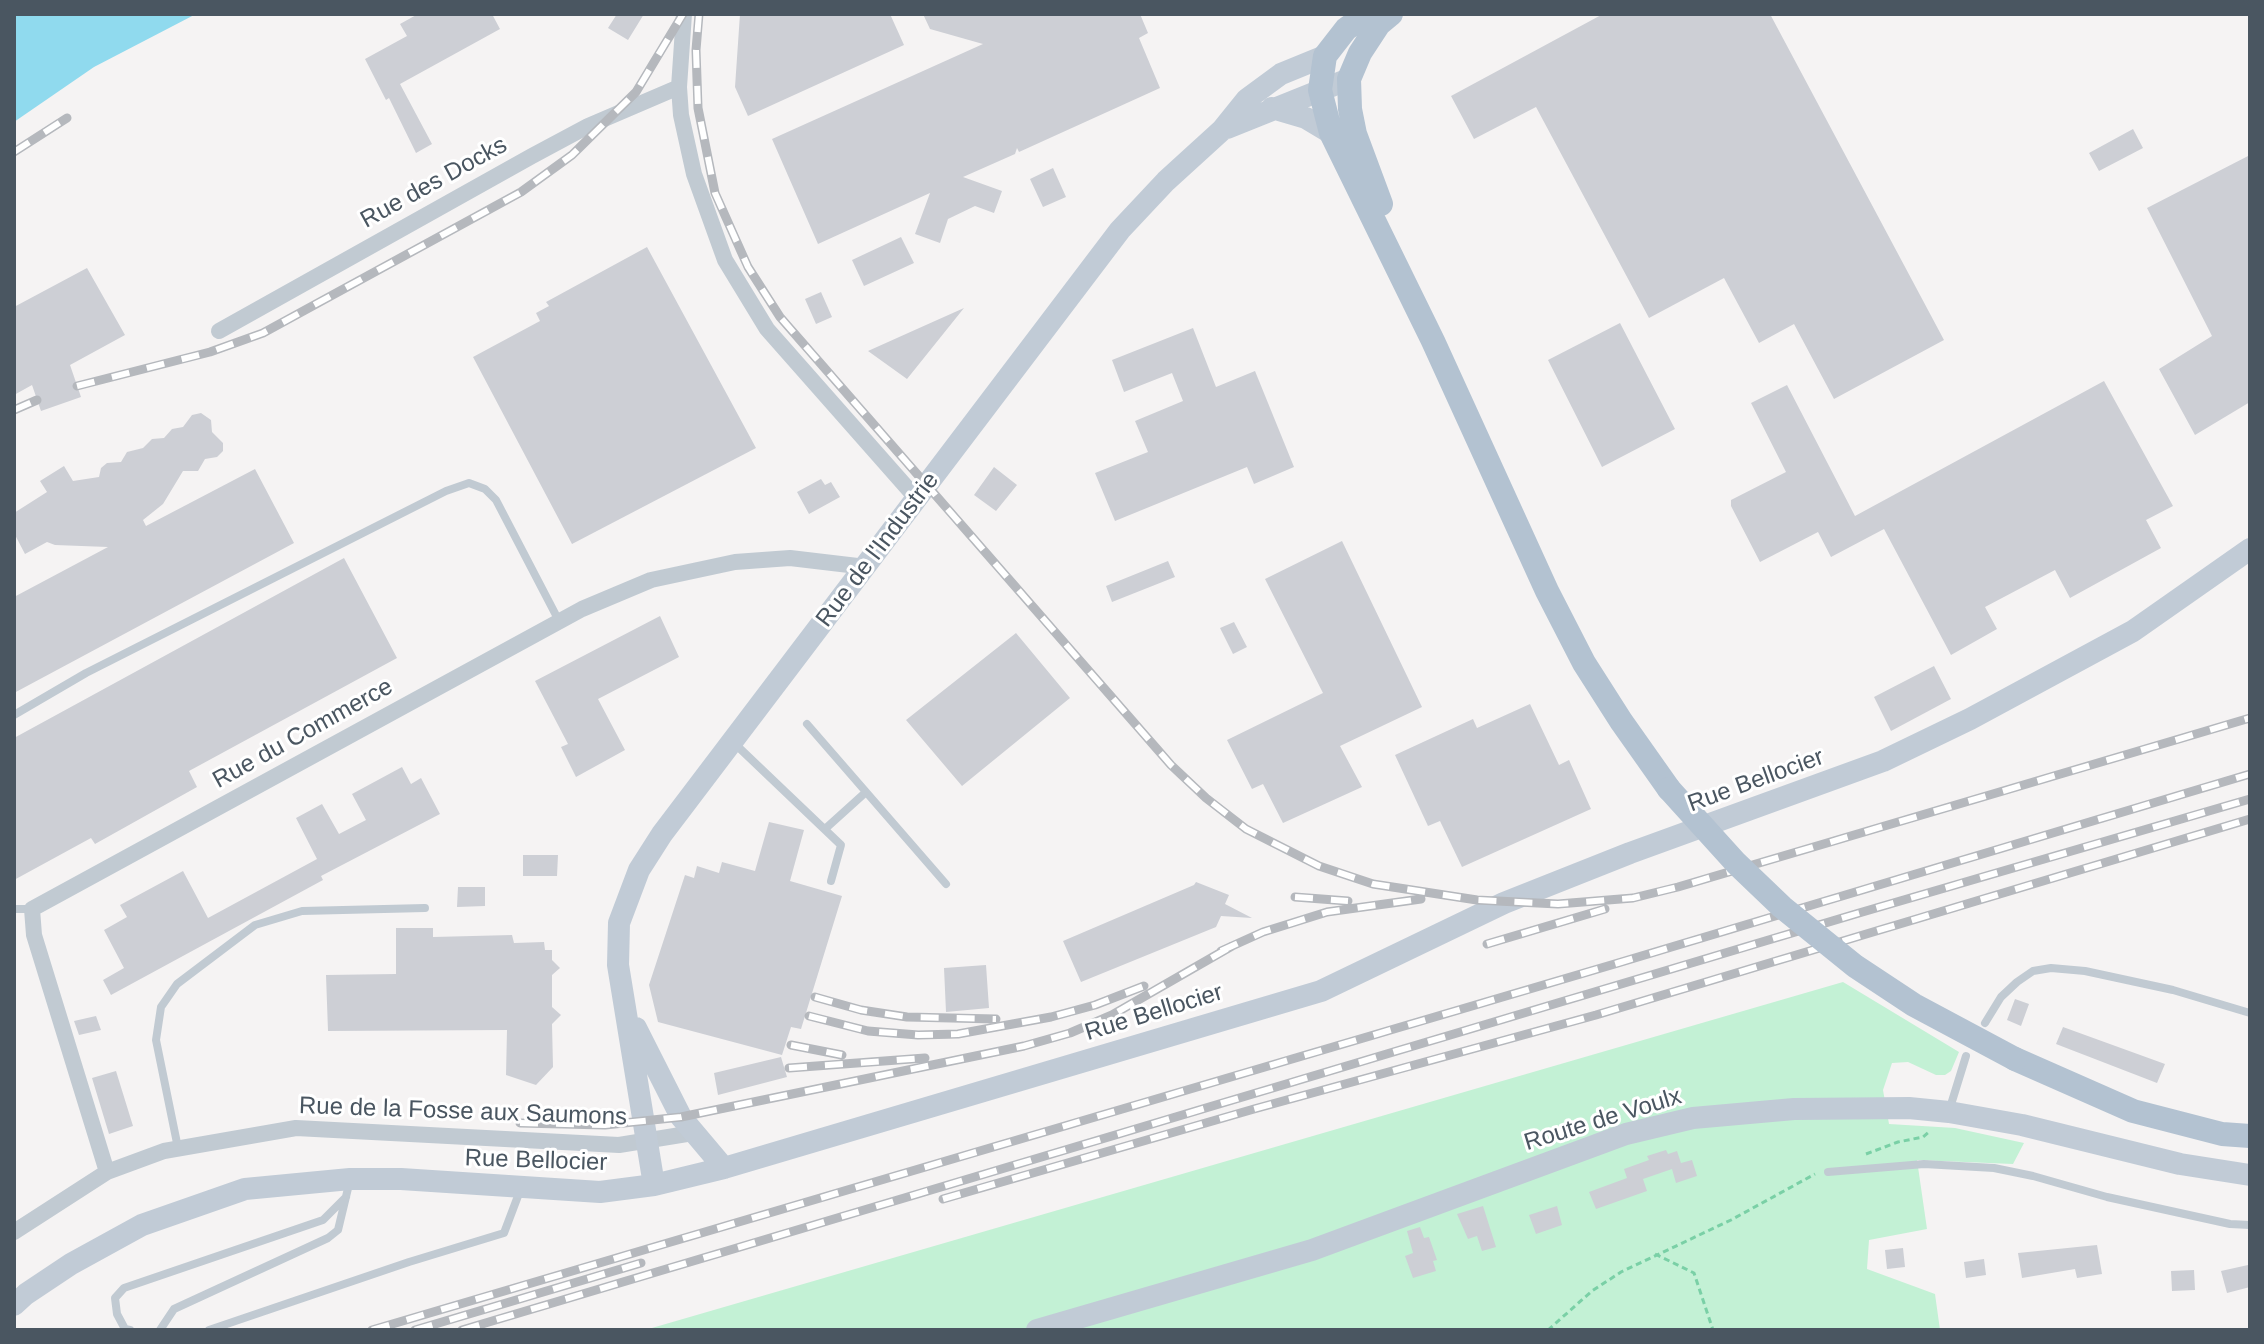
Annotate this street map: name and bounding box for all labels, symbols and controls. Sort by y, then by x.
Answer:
street label: Rue des Docks [356,131,512,235]
street label: Rue de l'Industrie [811,467,945,633]
street label: Rue du Commerce [208,673,398,795]
street label: Rue Bellocier [1684,743,1828,819]
street label: Rue Bellocier [1082,978,1226,1048]
street label: Route de Voulx [1521,1082,1685,1158]
street label: Rue de la Fosse aux Saumons [299,1092,627,1132]
street label: Rue Bellocier [464,1144,608,1178]

